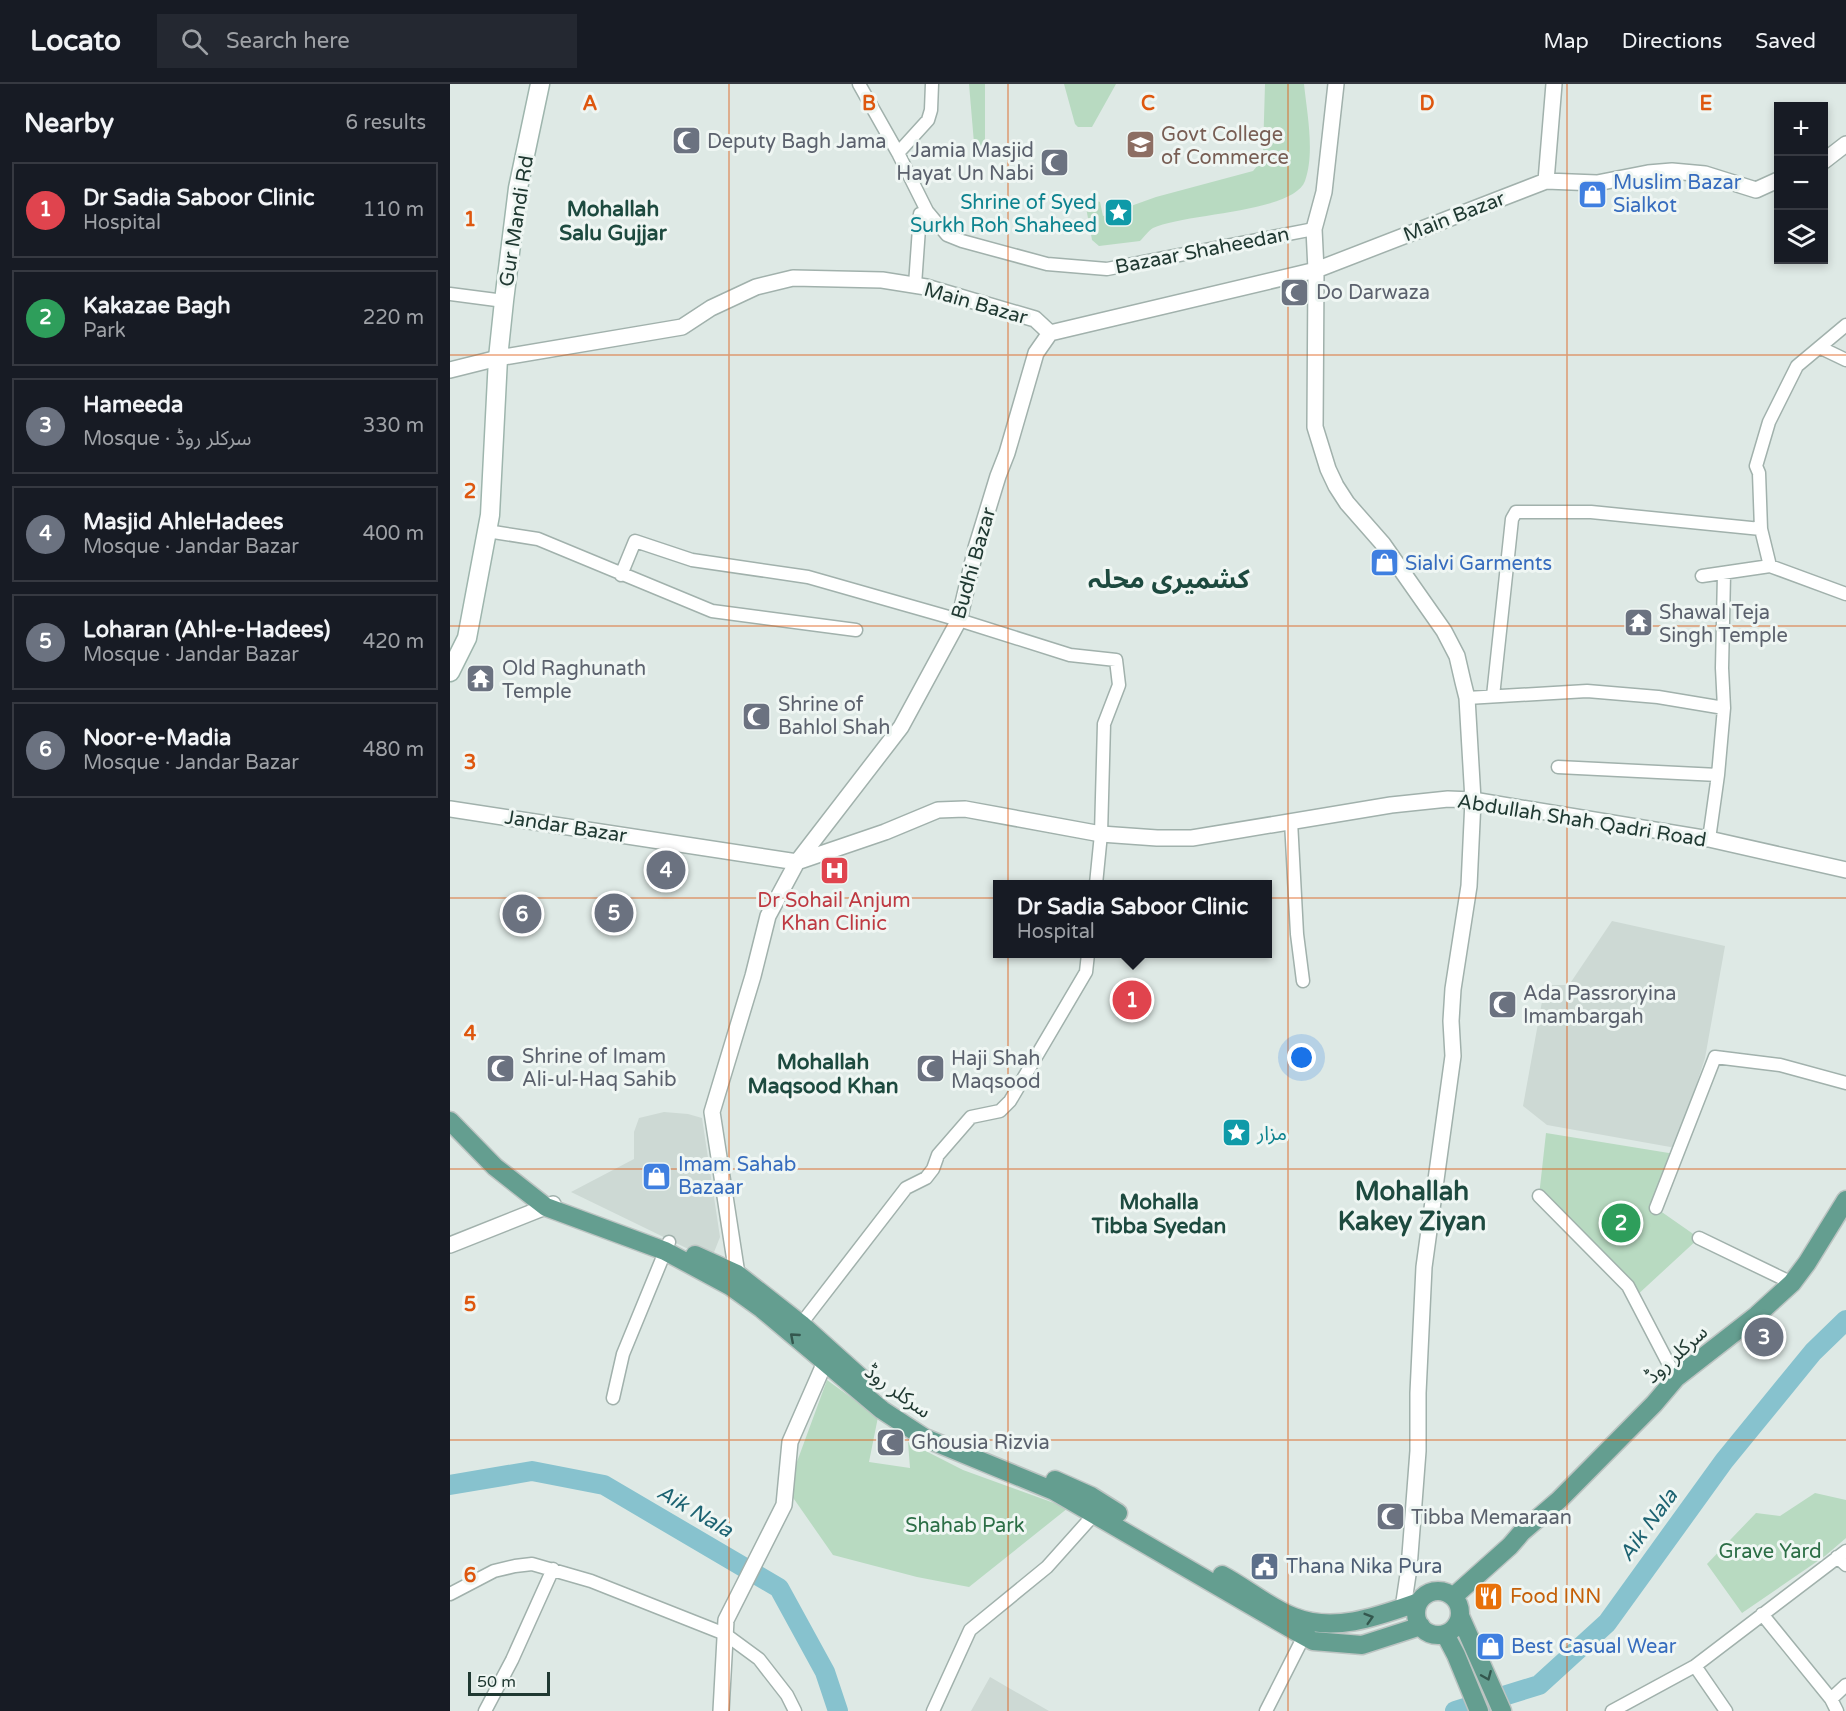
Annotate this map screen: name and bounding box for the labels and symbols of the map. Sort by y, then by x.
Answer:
text: A [583,92,598,116]
text: B [862,92,876,116]
text: C [1141,92,1155,116]
text: D [1419,92,1435,116]
text: E [1700,92,1713,116]
place label: Govt College of Commerce [1161,123,1289,170]
mosque icon: Deputy Bagh Jama [670,125,702,157]
school or university icon: Govt College of Commerce [1124,129,1156,161]
place label: Deputy Bagh Jama [707,130,887,154]
place label: Jamia Masjid Hayat Un Nabi [896,139,1034,186]
mosque icon: Jamia Masjid Hayat Un Nabi [1039,146,1071,178]
street label: Gur Mandi Rd [495,154,539,289]
place label: Muslim Bazar Sialkot [1613,171,1742,218]
shop icon: Muslim Bazar Sialkot [1576,178,1608,210]
street label: Main Bazar [1400,186,1509,247]
place label: Shrine of Syed Surkh Roh Shaheed [910,191,1097,238]
district label: Mohallah Salu Gujjar [559,197,668,246]
place icon: Shrine of Syed Surkh Roh Shaheed [1102,197,1134,229]
text: 1 [464,208,476,232]
street label: Bazaar Shaheedan [1113,222,1291,280]
mosque icon: Do Darwaza [1279,276,1311,308]
street label: Main Bazar [921,278,1031,330]
place label: Do Darwaza [1316,281,1430,305]
text: 2 [464,480,476,504]
street label: Budhi Bazar [947,504,1001,622]
shop icon: Sialvi Garments [1368,547,1400,579]
place label: Sialvi Garments [1405,552,1552,576]
district label: کشمیری محلہ [1088,564,1251,595]
place label: Shawal Teja Singh Temple [1659,601,1788,648]
temple icon: Shawal Teja Singh Temple [1622,607,1654,639]
place label: Old Raghunath Temple [502,657,646,704]
temple icon: Old Raghunath Temple [465,663,497,695]
place label: Shrine of Bahlol Shah [778,693,890,740]
mosque icon: Shrine of Bahlol Shah [741,700,773,732]
text: 3 [464,751,476,775]
street label: Abdullah Shah Qadri Road [1456,789,1708,853]
street label: Jandar Bazar [503,805,629,849]
pin: 4 [646,848,686,892]
hospital icon: Dr Sohail Anjum Khan Clinic [818,854,850,886]
place label: Dr Sohail Anjum Khan Clinic [757,889,911,936]
pin: 5 [594,890,634,936]
pin: 6 [502,892,542,936]
pin: 1 [1112,978,1152,1022]
place label: Ada Passroryina Imambargah [1523,982,1676,1029]
mosque icon: Ada Passroryina Imambargah [1486,988,1518,1020]
text: 4 [464,1022,477,1046]
your location [1287,1043,1316,1072]
place label: Shrine of Imam Ali-ul-Haq Sahib [522,1045,677,1092]
place label: Haji Shah Maqsood [951,1047,1041,1094]
district label: Mohallah Maqsood Khan [747,1050,899,1099]
mosque icon: Shrine of Imam Ali-ul-Haq Sahib [485,1052,517,1084]
mosque icon: Haji Shah Maqsood [914,1053,946,1085]
place icon: مزار [1220,1117,1252,1149]
place label: مزار [1256,1122,1287,1146]
place label: Imam Sahab Bazaar [678,1153,796,1200]
shop icon: Imam Sahab Bazaar [641,1160,673,1192]
district label: Mohallah Kakey Ziyan [1338,1176,1486,1237]
district label: Mohalla Tibba Syedan [1091,1190,1226,1239]
pin: 2 [1602,1200,1640,1246]
text: 5 [464,1293,476,1317]
pin: 3 [1744,1314,1784,1360]
street label: سرکلر روڈ [1640,1320,1713,1389]
one-way arrow [790,1333,801,1344]
street label: سرکلر روڈ [860,1360,935,1424]
mosque icon: Ghousia Rizvia [874,1426,906,1458]
place label: Ghousia Rizvia [911,1431,1050,1455]
water label: Aik Nala [652,1480,738,1544]
water label: Aik Nala [1614,1483,1684,1566]
mosque icon: Tibba Memaraan [1374,1501,1406,1533]
place label: Tibba Memaraan [1411,1506,1572,1530]
park label: Shahab Park [905,1514,1025,1538]
park label: Grave Yard [1718,1540,1822,1564]
public building icon: Thana Nika Pura [1249,1550,1281,1582]
place label: Thana Nika Pura [1286,1555,1442,1579]
text: 6 [464,1564,476,1588]
restaurant icon: Food INN [1473,1580,1505,1612]
place label: Food INN [1510,1585,1601,1609]
one-way arrow [1363,1613,1374,1625]
shop icon: Best Casual Wear [1474,1630,1506,1662]
place label: Best Casual Wear [1511,1635,1677,1659]
scale bar [468,1669,550,1696]
one-way arrow [1480,1670,1492,1681]

